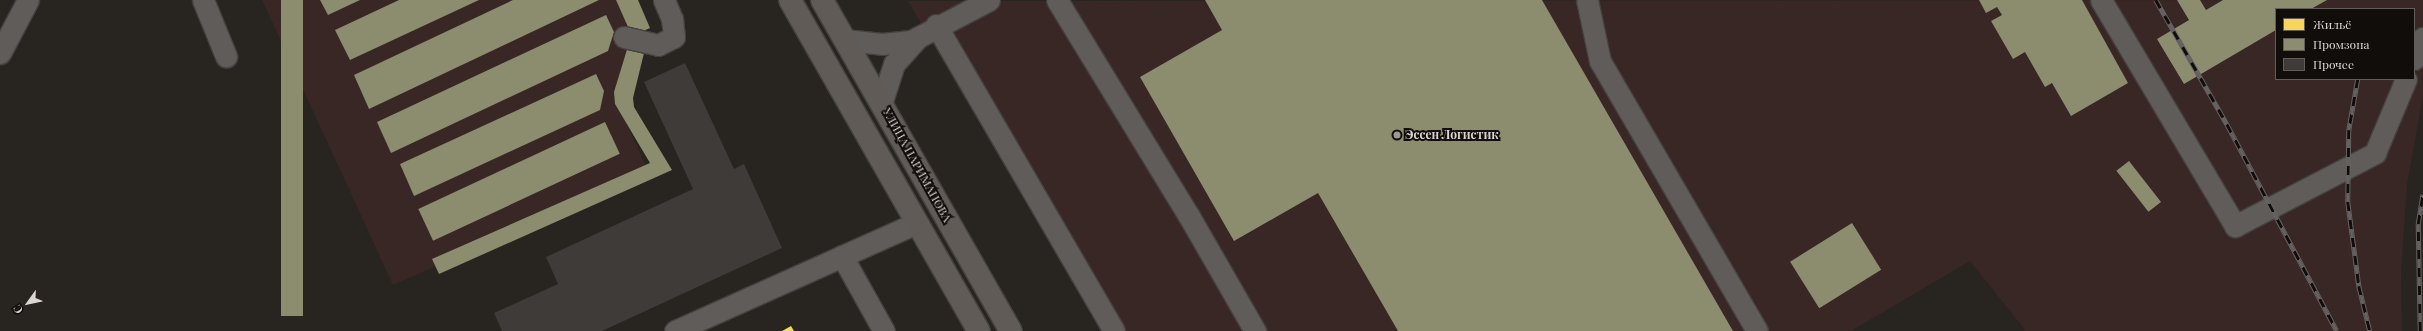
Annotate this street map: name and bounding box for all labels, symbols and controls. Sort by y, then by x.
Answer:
legend [2275,8,2415,80]
text: Жильё [2313,16,2351,32]
text: Промзона [2313,36,2370,52]
text: Прочее [2313,56,2354,72]
street label: УЛИЦА НАРИМАНОВА [880,106,954,224]
place label: Эссен Логистик [1405,128,1499,142]
marker: Эссен Логистик [1392,130,1402,140]
north arrow [8,283,48,323]
text: С [9,302,26,317]

